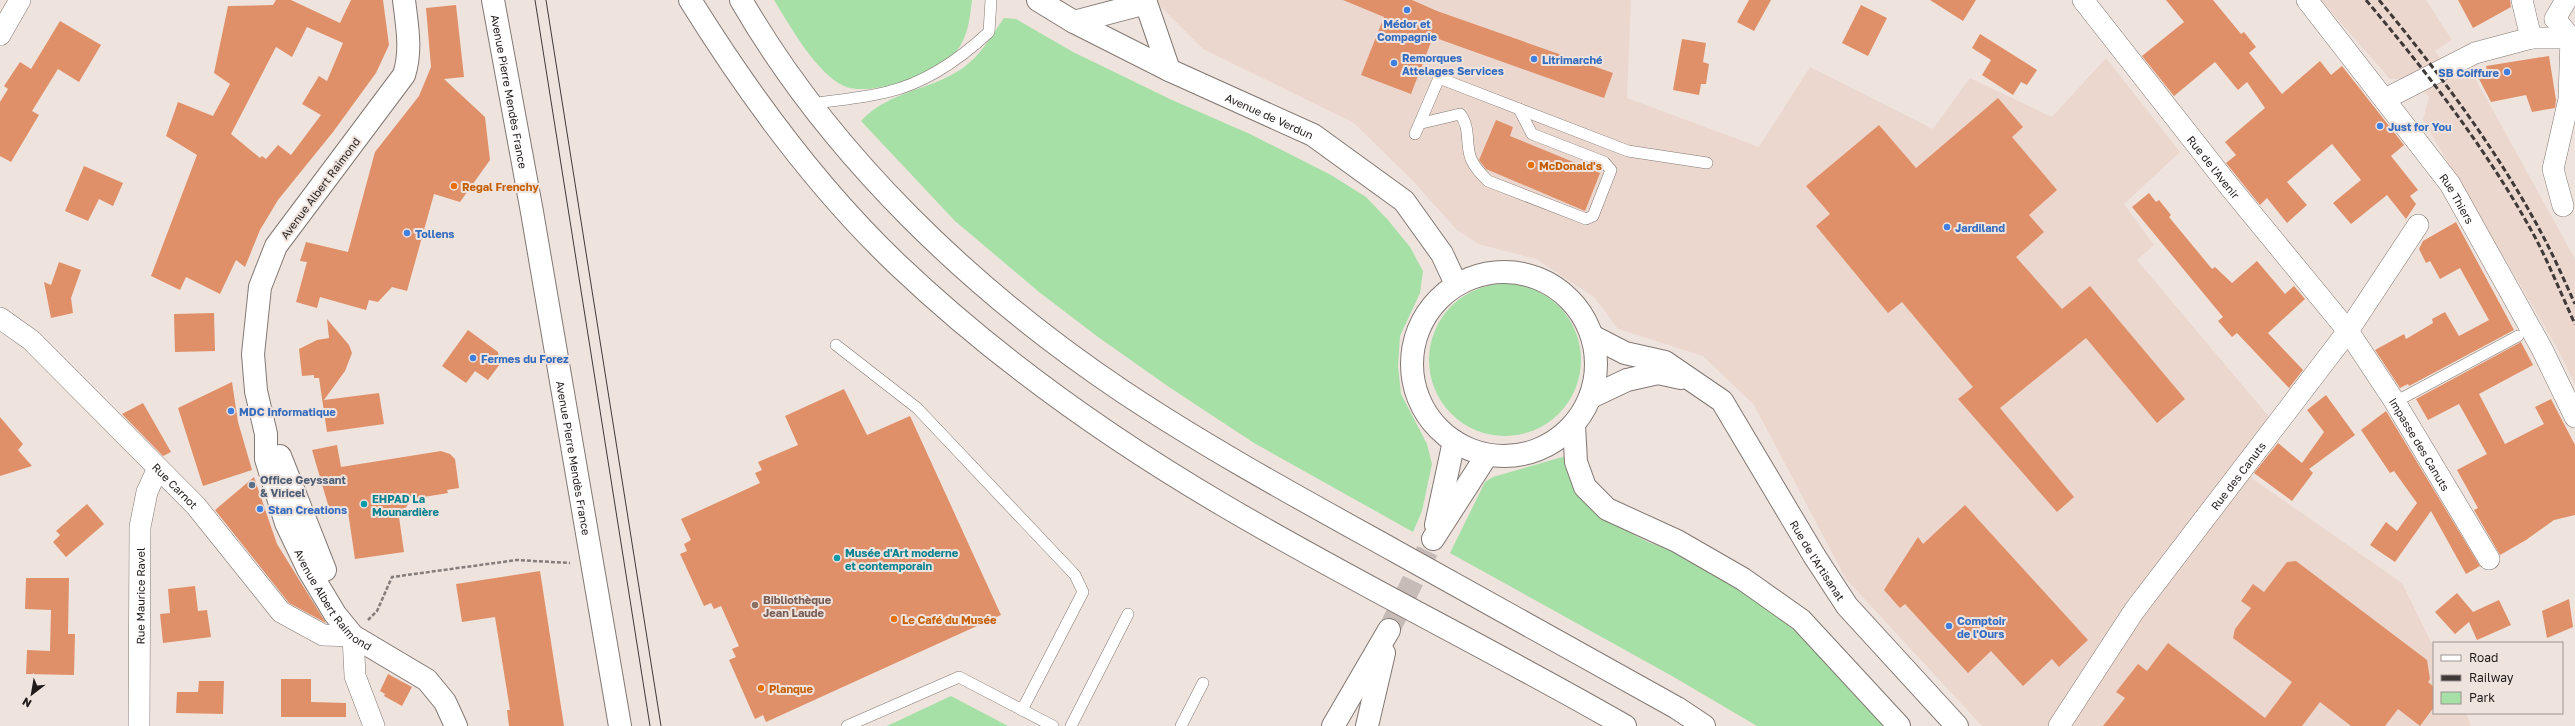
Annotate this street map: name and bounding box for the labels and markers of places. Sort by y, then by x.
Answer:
marker: Médor et Compagnie [1402,5,1412,15]
place label: Médor et Compagnie [1377,17,1438,43]
place label: Remorques Attelages Services [1402,51,1504,77]
place label: Litrimarché [1542,53,1603,66]
marker: Litrimarché [1529,54,1539,64]
marker: Remorques Attelages Services [1389,58,1399,68]
place label: SB Coiffure [2438,66,2499,79]
marker: SB Coiffure [2502,67,2512,77]
place label: Just for You [2388,120,2452,133]
marker: Just for You [2375,121,2385,131]
place label: McDonald's [1539,159,1602,172]
marker: McDonald's [1526,160,1536,170]
place label: Regal Frenchy [462,180,539,193]
marker: Regal Frenchy [449,181,459,191]
place label: Jardiland [1955,221,2005,234]
marker: Jardiland [1942,222,1952,232]
place label: Tollens [415,227,455,240]
marker: Tollens [402,228,412,238]
place label: Fermes du Forez [481,352,569,365]
marker: Fermes du Forez [468,353,478,363]
place label: MDC Informatique [239,405,336,418]
marker: MDC Informatique [226,406,236,416]
place label: Office Geyssant & Viricel [260,473,346,499]
marker: Office Geyssant & Viricel [247,480,257,490]
place label: EHPAD La Mounardière [372,492,439,518]
marker: EHPAD La Mounardière [359,499,369,509]
place label: Stan Creations [268,503,347,516]
marker: Stan Creations [255,504,265,514]
place label: Musée d'Art moderne et contemporain [845,546,959,572]
marker: Musée d'Art moderne et contemporain [832,553,842,563]
place label: Bibliothèque Jean Laude [763,593,832,619]
marker: Bibliothèque Jean Laude [750,600,760,610]
place label: Le Café du Musée [902,613,997,626]
marker: Le Café du Musée [889,614,899,624]
place label: Comptoir de l'Ours [1957,614,2007,640]
marker: Comptoir de l'Ours [1944,621,1954,631]
place label: Planque [769,682,813,695]
marker: Planque [756,683,766,693]

